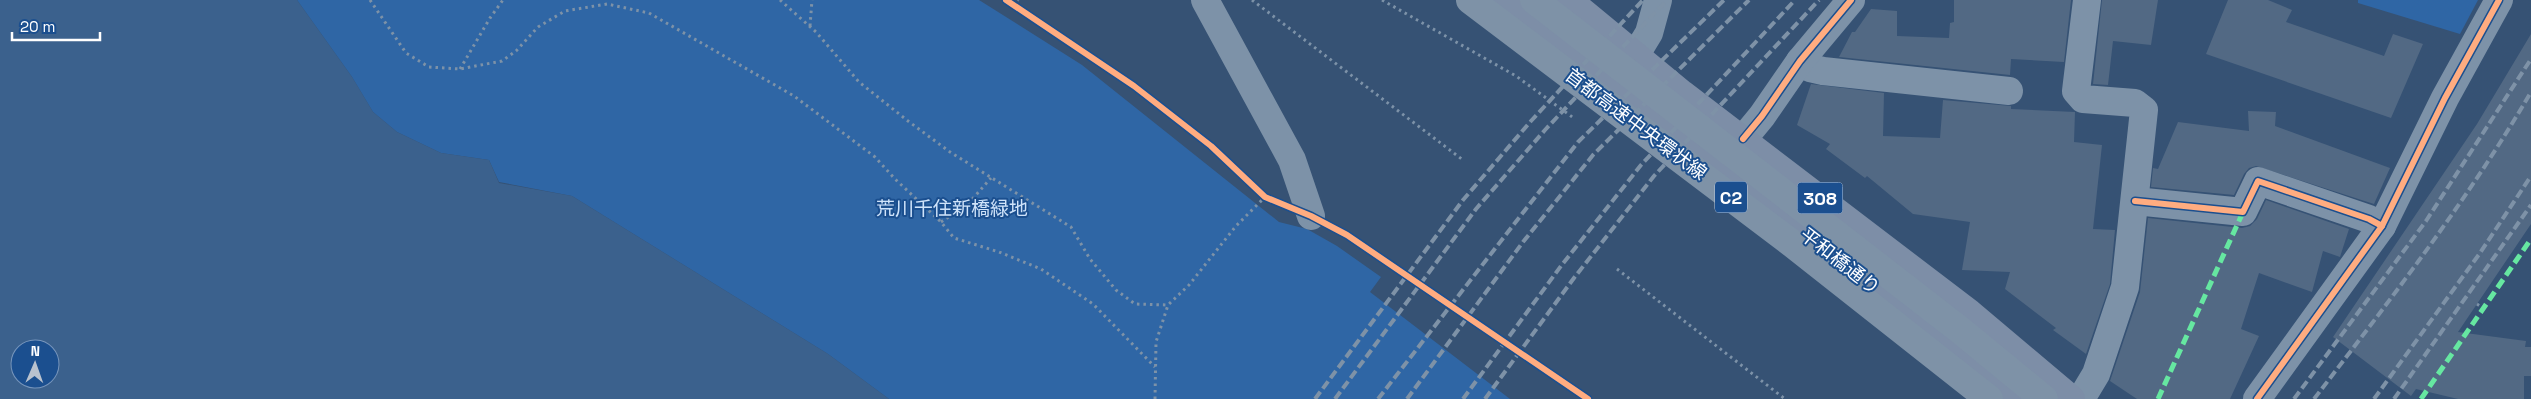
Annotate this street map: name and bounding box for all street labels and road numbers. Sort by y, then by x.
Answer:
street label: 首都高速中央環状線 [1560,63,1712,185]
road number: C2 [1715,182,1747,212]
road number: 308 [1798,182,1842,214]
street label: 平和橋通り [1795,222,1885,300]

